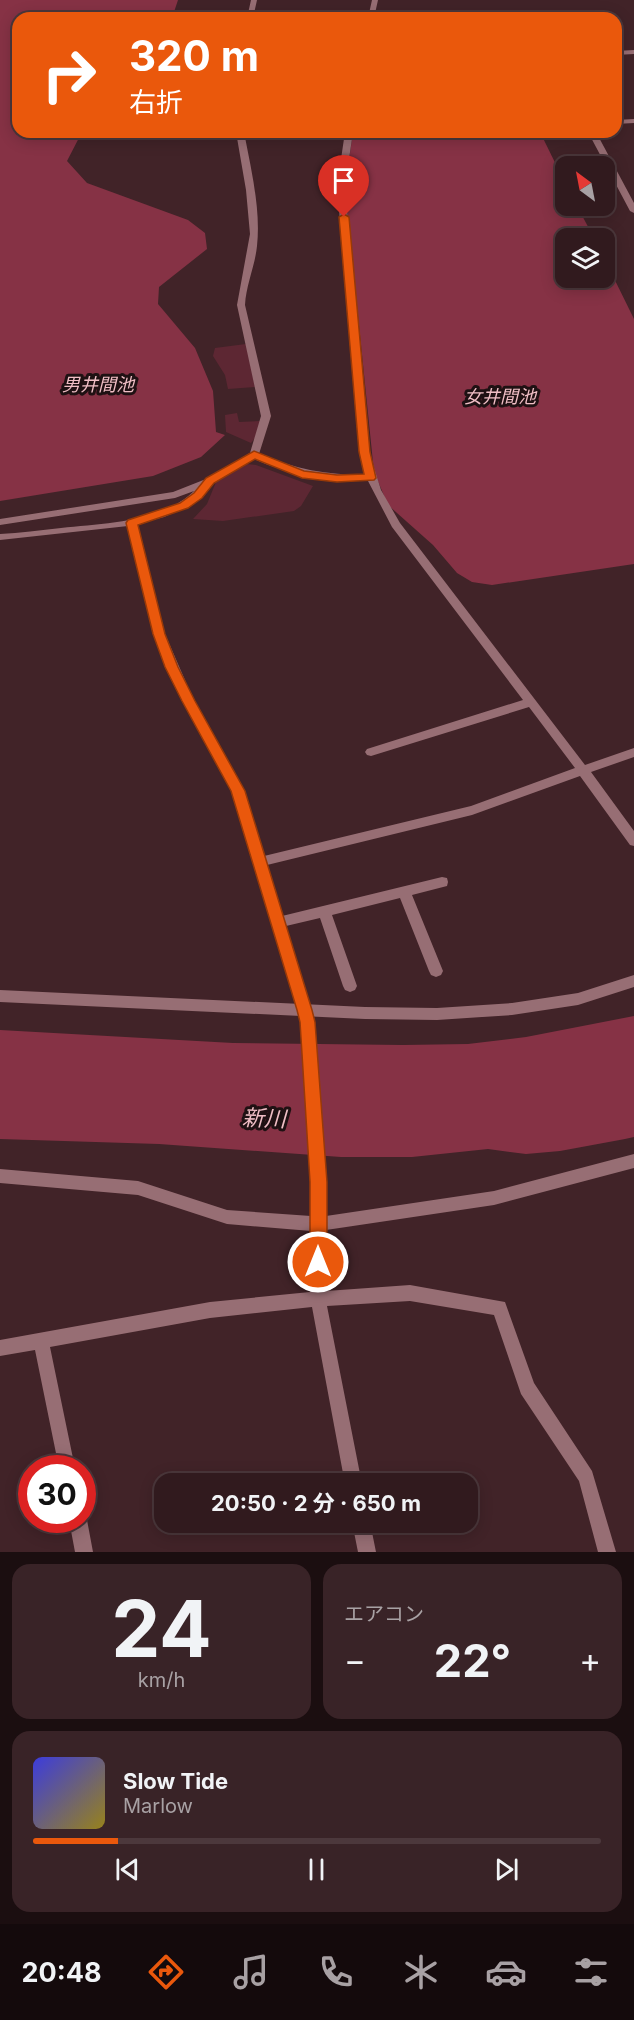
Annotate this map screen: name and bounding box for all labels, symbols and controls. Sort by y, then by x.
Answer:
text: 320 m [129,30,259,81]
icon: right [30,36,108,114]
text: 右折 [129,86,183,119]
pin [318,155,369,217]
north arrow [555,156,615,216]
map controls [555,156,615,288]
icon: arrive [327,164,360,197]
button: layers [555,228,615,288]
water label: 男井間池 [62,374,136,395]
water label: 女井間池 [464,386,538,407]
water label: 新川 [242,1104,288,1132]
position arrow [286,1230,350,1294]
speed limit sign: 30 [18,1455,96,1533]
text: 20:50 · 2 分 · 650 m [211,1490,421,1516]
text: 24 [111,1581,212,1676]
text: エアコン [344,1602,424,1626]
text: 22° [434,1633,511,1688]
text: − [344,1640,366,1680]
text: + [579,1640,601,1680]
text: km/h [138,1668,185,1692]
text: Slow Tide [123,1768,228,1794]
text: Marlow [123,1794,193,1818]
icon: previous [111,1853,144,1886]
icon: pause [300,1853,333,1886]
icon: next [490,1853,523,1886]
icon: directions [145,1951,187,1993]
icon: music [230,1951,272,1993]
icon: phone [315,1951,357,1993]
icon: climate [400,1951,442,1993]
icon: car [485,1951,527,1993]
icon: filters [570,1951,612,1993]
text: 20:48 [22,1956,102,1989]

